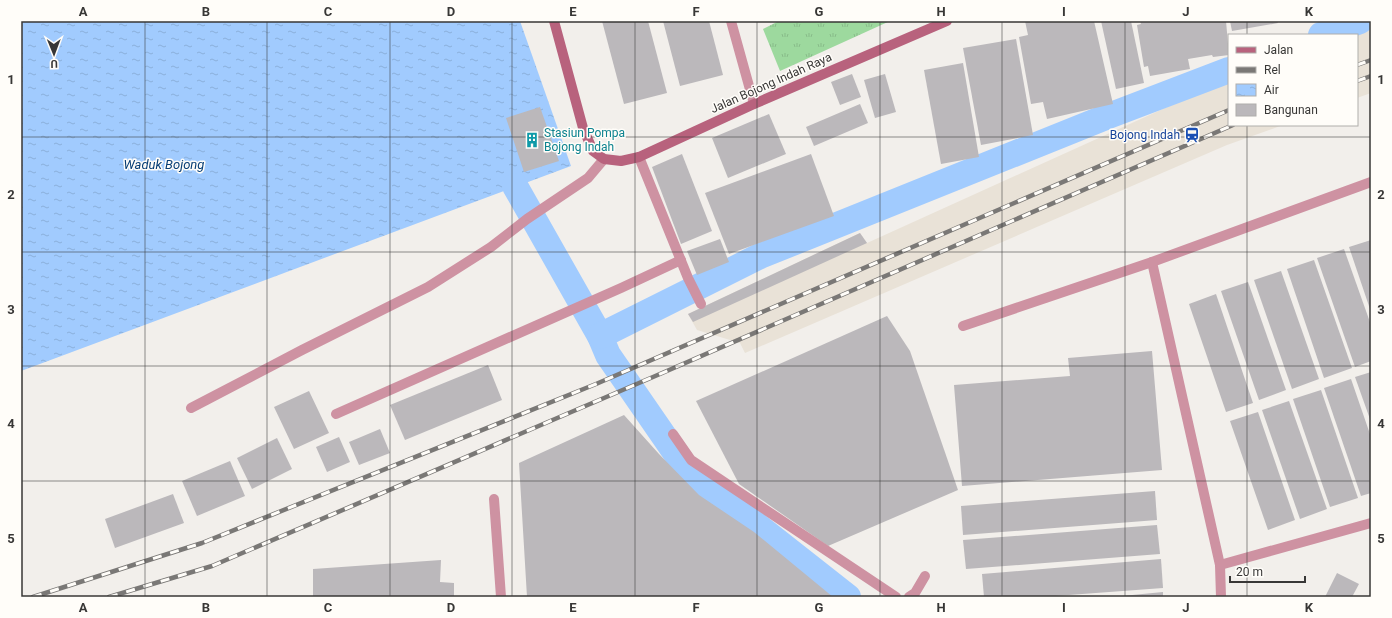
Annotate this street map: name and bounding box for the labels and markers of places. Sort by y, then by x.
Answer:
place label: Stasiun Pompa Bojong Indah [544,126,625,154]
station icon: Bojong Indah [1183,126,1201,144]
place label: Bojong Indah [1110,128,1180,142]
building icon: Stasiun Pompa Bojong Indah [523,131,541,149]

